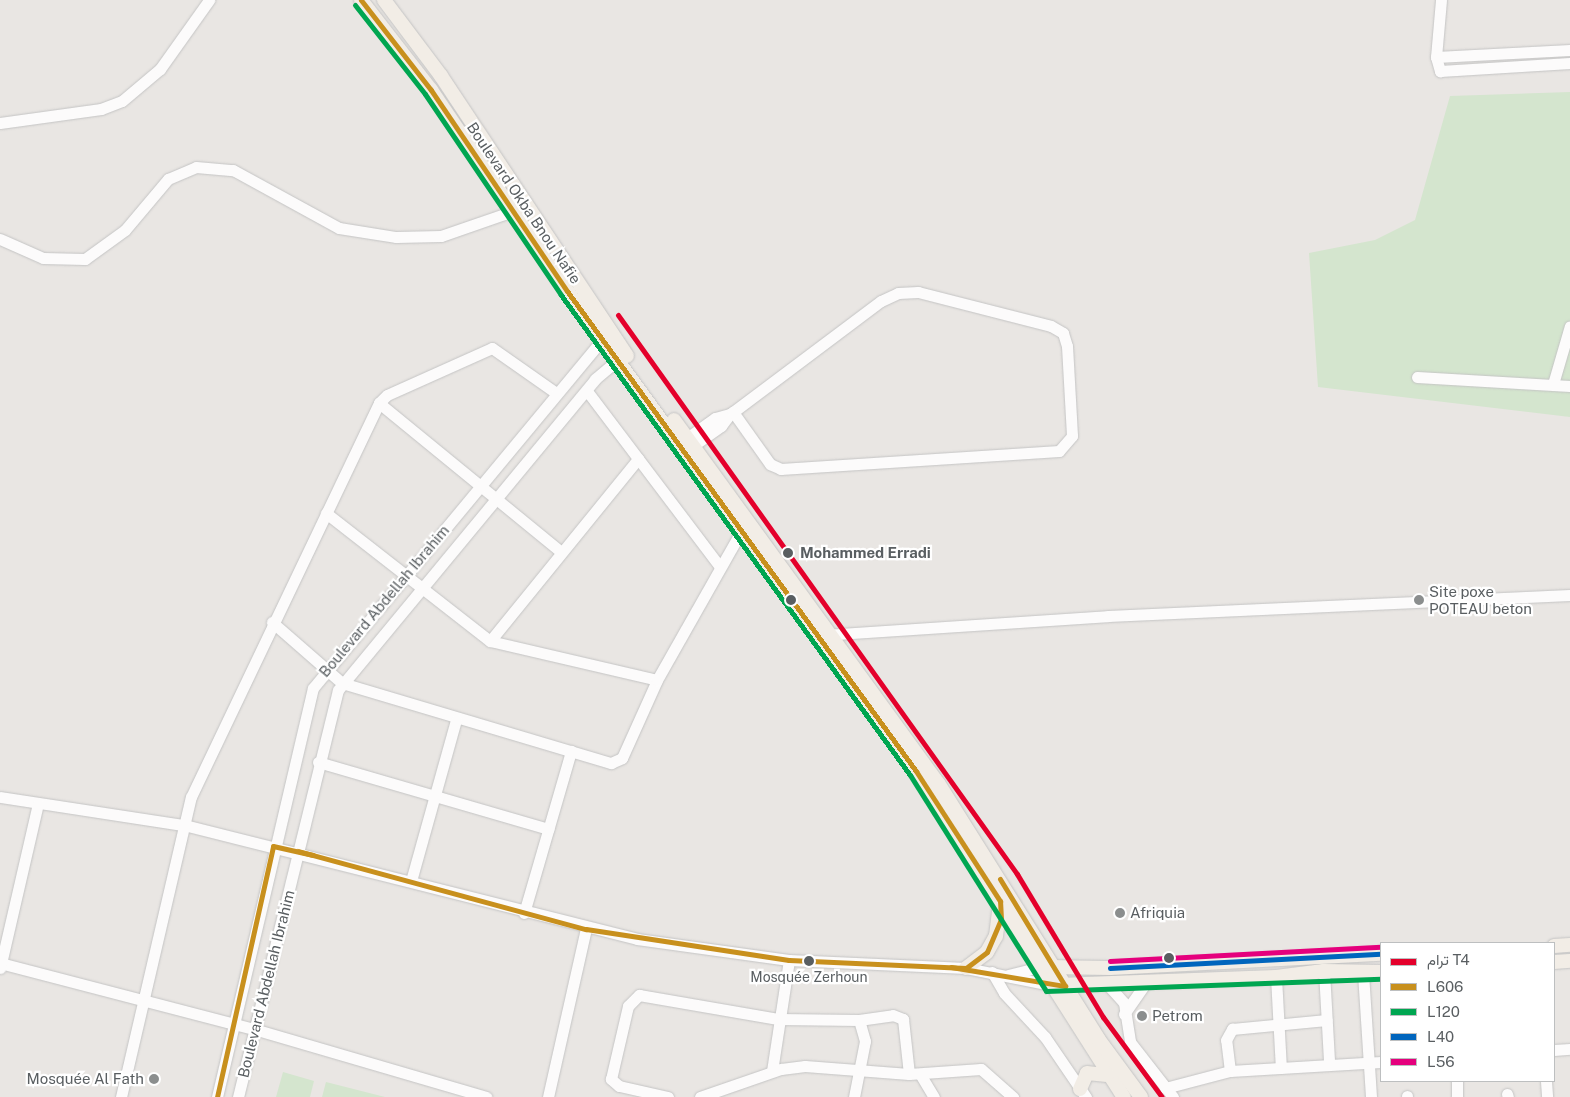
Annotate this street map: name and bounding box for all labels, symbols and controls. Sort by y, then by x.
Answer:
street label: Boulevard Okba Bnou Nafie [463,119,585,287]
street label: Boulevard Abdellah Ibrahim [315,521,453,681]
place label: Mohammed Erradi [800,544,931,562]
marker: Mohammed Erradi [780,545,796,561]
place label: Site poxe POTEAU beton [1429,582,1532,617]
marker: Site poxe POTEAU beton [1413,594,1425,606]
unlabelled marker [786,595,796,605]
street label: Boulevard Abdellah Ibrahim [234,888,298,1080]
place label: Afriquia [1130,904,1185,922]
marker: Afriquia [1114,907,1126,919]
legend [1380,942,1555,1082]
text: ترام T4 [1427,951,1470,968]
unlabelled marker [1164,953,1174,963]
marker: Mosquée Zerhoun [804,956,814,966]
place label: Mosquée Zerhoun [750,969,868,985]
text: L606 [1427,978,1463,995]
text: L120 [1427,1003,1460,1020]
place label: Petrom [1152,1007,1203,1025]
marker: Petrom [1136,1010,1148,1022]
text: L40 [1427,1028,1454,1045]
text: L56 [1427,1053,1455,1070]
place label: Mosquée Al Fath [26,1070,144,1088]
marker: Mosquée Al Fath [148,1073,160,1085]

